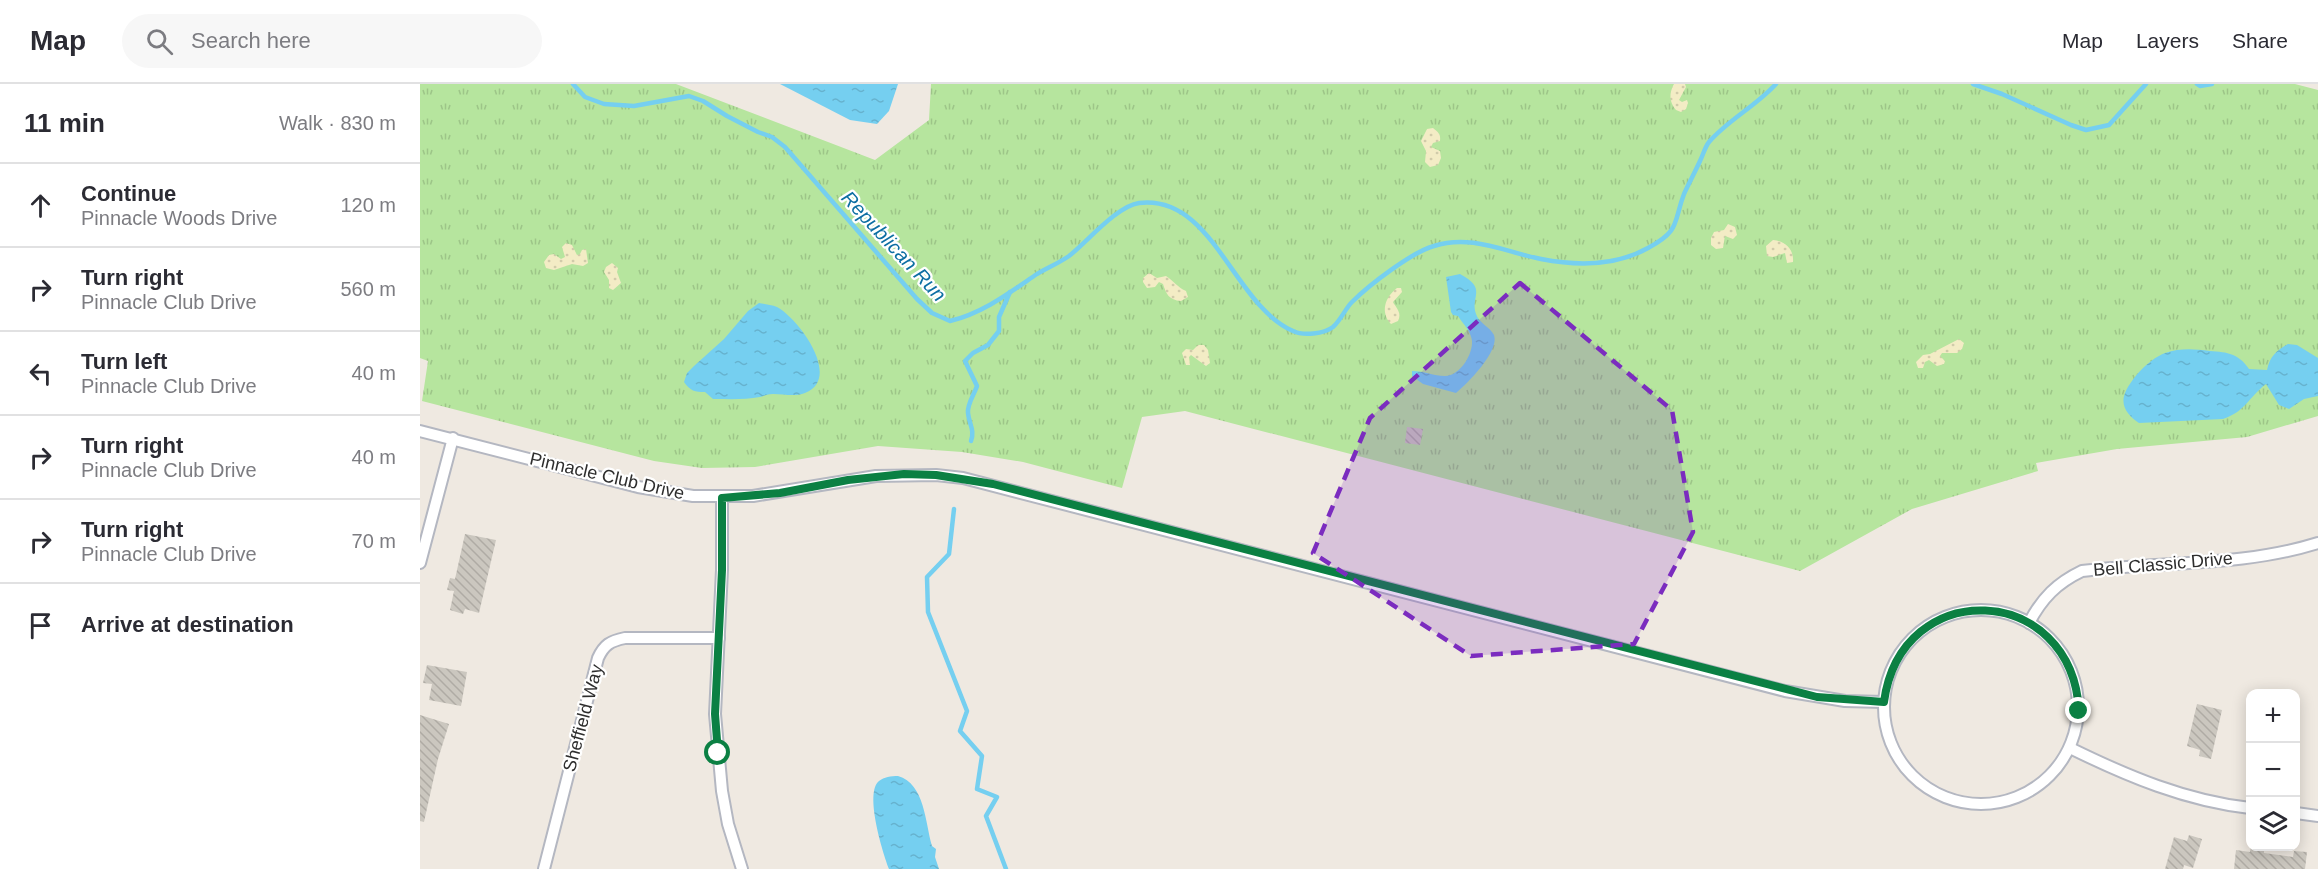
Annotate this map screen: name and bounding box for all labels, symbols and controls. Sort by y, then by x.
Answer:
search box [122,14,542,68]
text: Map [30,25,86,56]
icon: search [143,25,176,58]
text: Search here [191,28,311,53]
text: Map [2062,29,2103,52]
text: Layers [2136,29,2199,52]
text: Share [2232,29,2288,52]
text: 11 min [24,108,105,138]
text: Walk · 830 m [279,112,396,134]
text: Continue [81,181,176,206]
water label: Republican Run [837,186,951,306]
icon: ahead [24,189,57,222]
text: 120 m [340,194,396,216]
text: Pinnacle Woods Drive [81,207,277,229]
text: Turn right [81,265,183,290]
icon: right [24,273,57,306]
text: 560 m [340,278,396,300]
text: Pinnacle Club Drive [81,291,257,313]
text: Turn left [81,349,167,374]
icon: left [24,357,57,390]
text: 40 m [352,362,396,384]
text: Pinnacle Club Drive [81,375,257,397]
text: Turn right [81,433,183,458]
icon: right [24,441,57,474]
text: 40 m [352,446,396,468]
street label: Pinnacle Club Drive [528,448,686,504]
text: Pinnacle Club Drive [81,459,257,481]
text: Turn right [81,517,183,542]
icon: right [24,525,57,558]
text: 70 m [352,530,396,552]
text: Pinnacle Club Drive [81,543,257,565]
street label: Bell Classic Drive [2092,548,2234,580]
icon: arrive [24,609,57,642]
text: Arrive at destination [81,612,294,637]
street label: Sheffield Way [559,662,607,774]
map controls [2246,689,2300,851]
button: + [2246,689,2300,743]
route end [2065,697,2091,723]
route start [704,739,730,765]
button: − [2246,743,2300,797]
button: layers [2246,797,2300,851]

